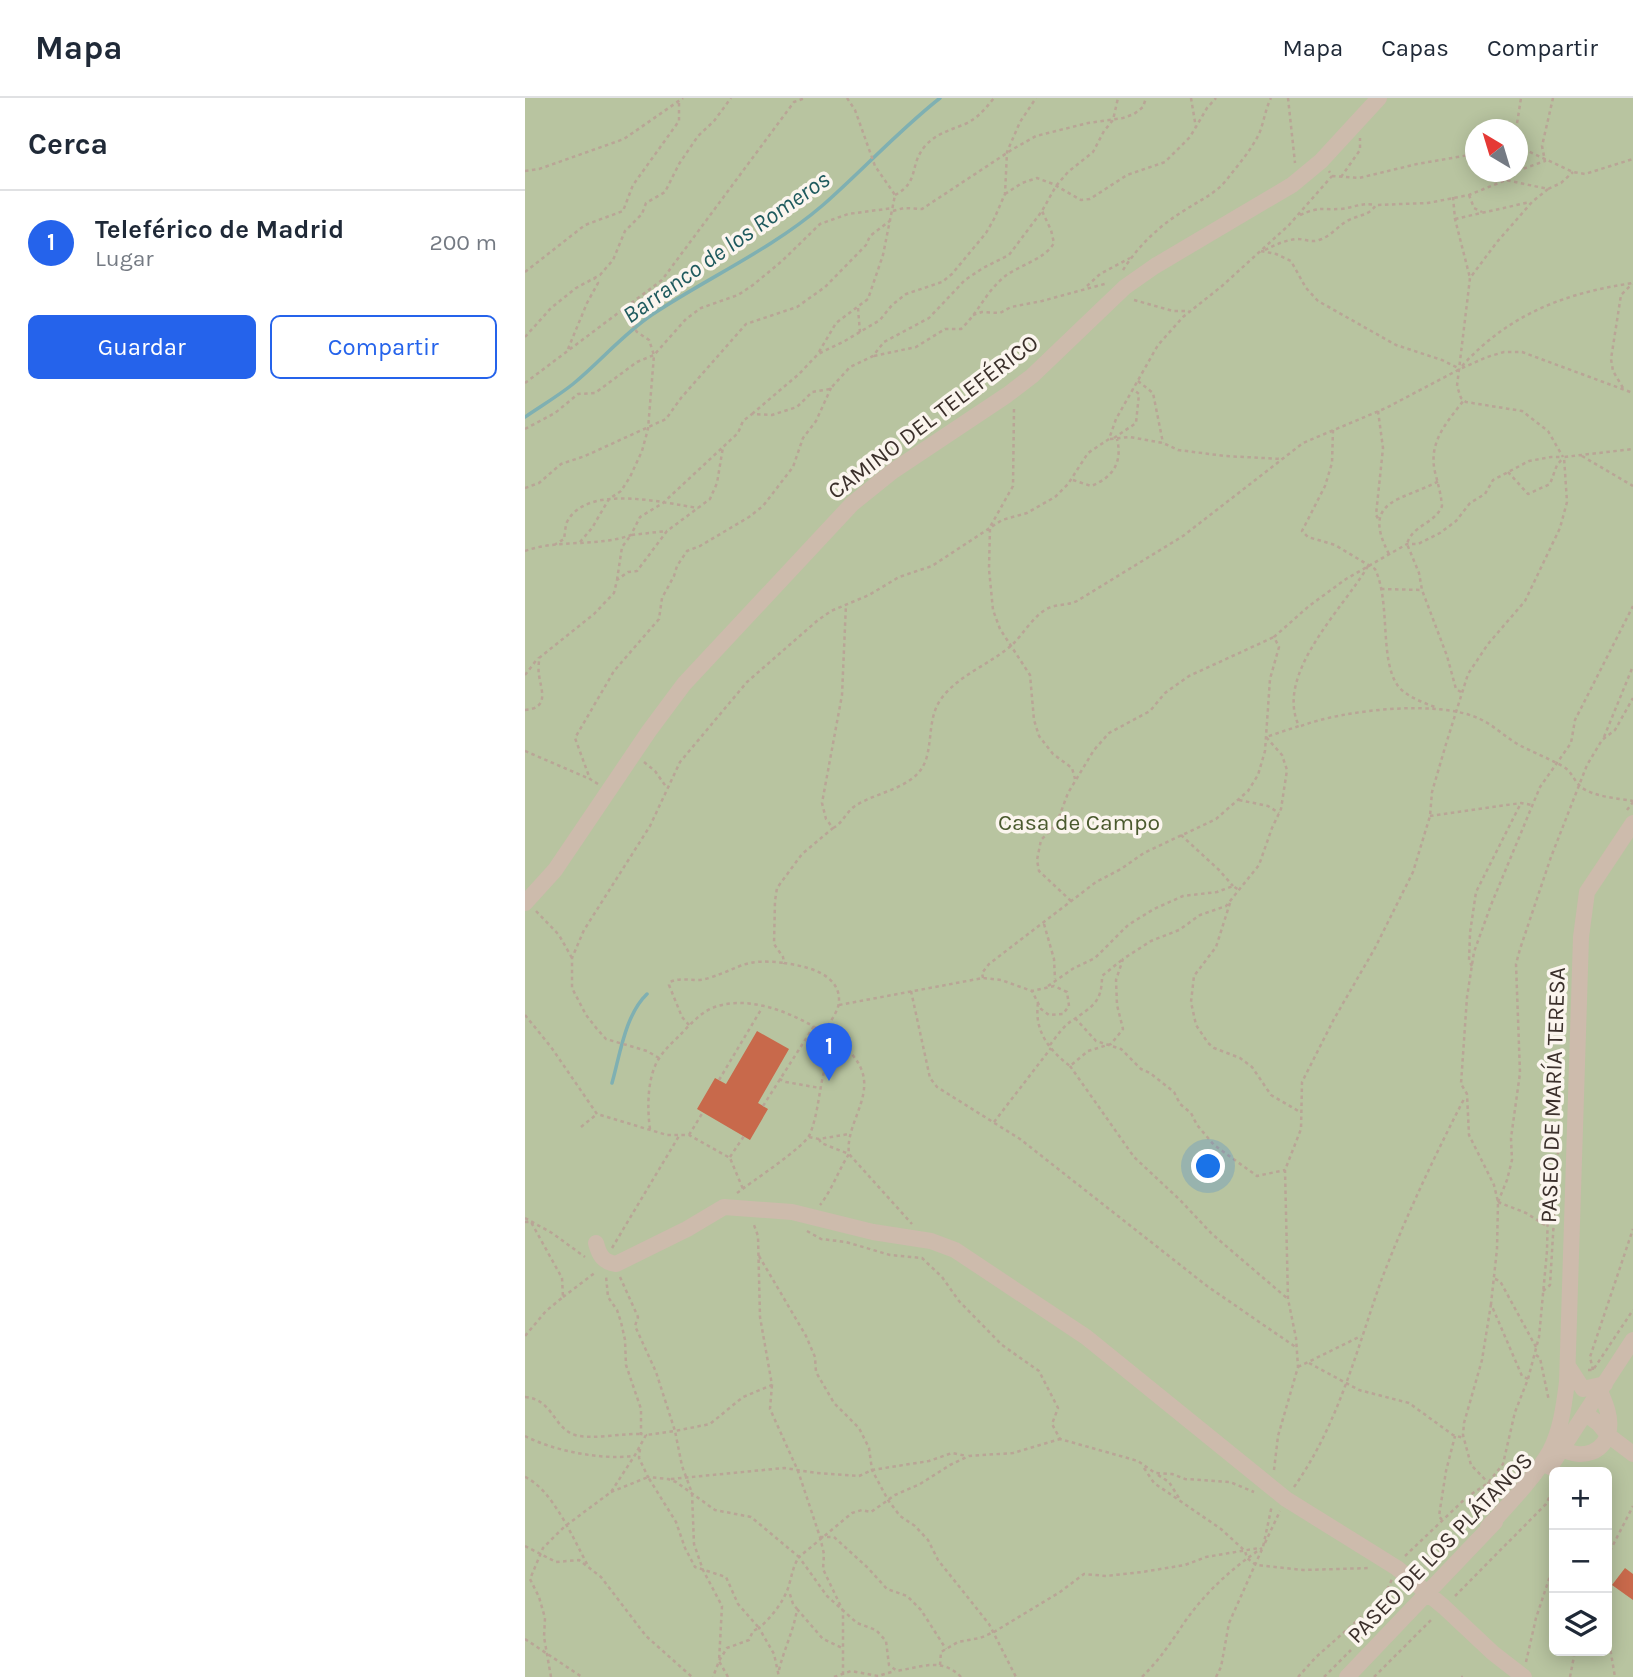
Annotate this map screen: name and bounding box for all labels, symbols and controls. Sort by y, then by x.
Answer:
text: Mapa [35,29,123,67]
text: Mapa [1282,34,1343,62]
text: Capas [1381,34,1449,62]
text: Compartir [1487,34,1598,62]
north arrow [1465,119,1528,182]
text: Cerca [28,126,108,162]
water label: Barranco de los Romeros [617,165,835,329]
text: Teleférico de Madrid [95,214,344,245]
text: 1 [47,229,55,256]
text: 200 m [429,229,497,256]
text: Lugar [95,245,154,272]
button: Guardar [28,315,256,379]
button: Compartir [270,315,497,379]
street label: CAMINO DEL TELEFÉRICO [823,329,1043,505]
park label: Casa de Campo [998,809,1160,836]
street label: PASEO DE MARÍA TERESA [1535,966,1571,1224]
pin: 1 [806,1023,852,1081]
your location [1191,1149,1225,1183]
street label: PASEO DE LOS PLÁTANOS [1342,1447,1538,1649]
map controls [1549,1467,1612,1656]
button: + [1549,1467,1612,1530]
button: − [1549,1530,1612,1593]
button: layers [1549,1593,1612,1656]

